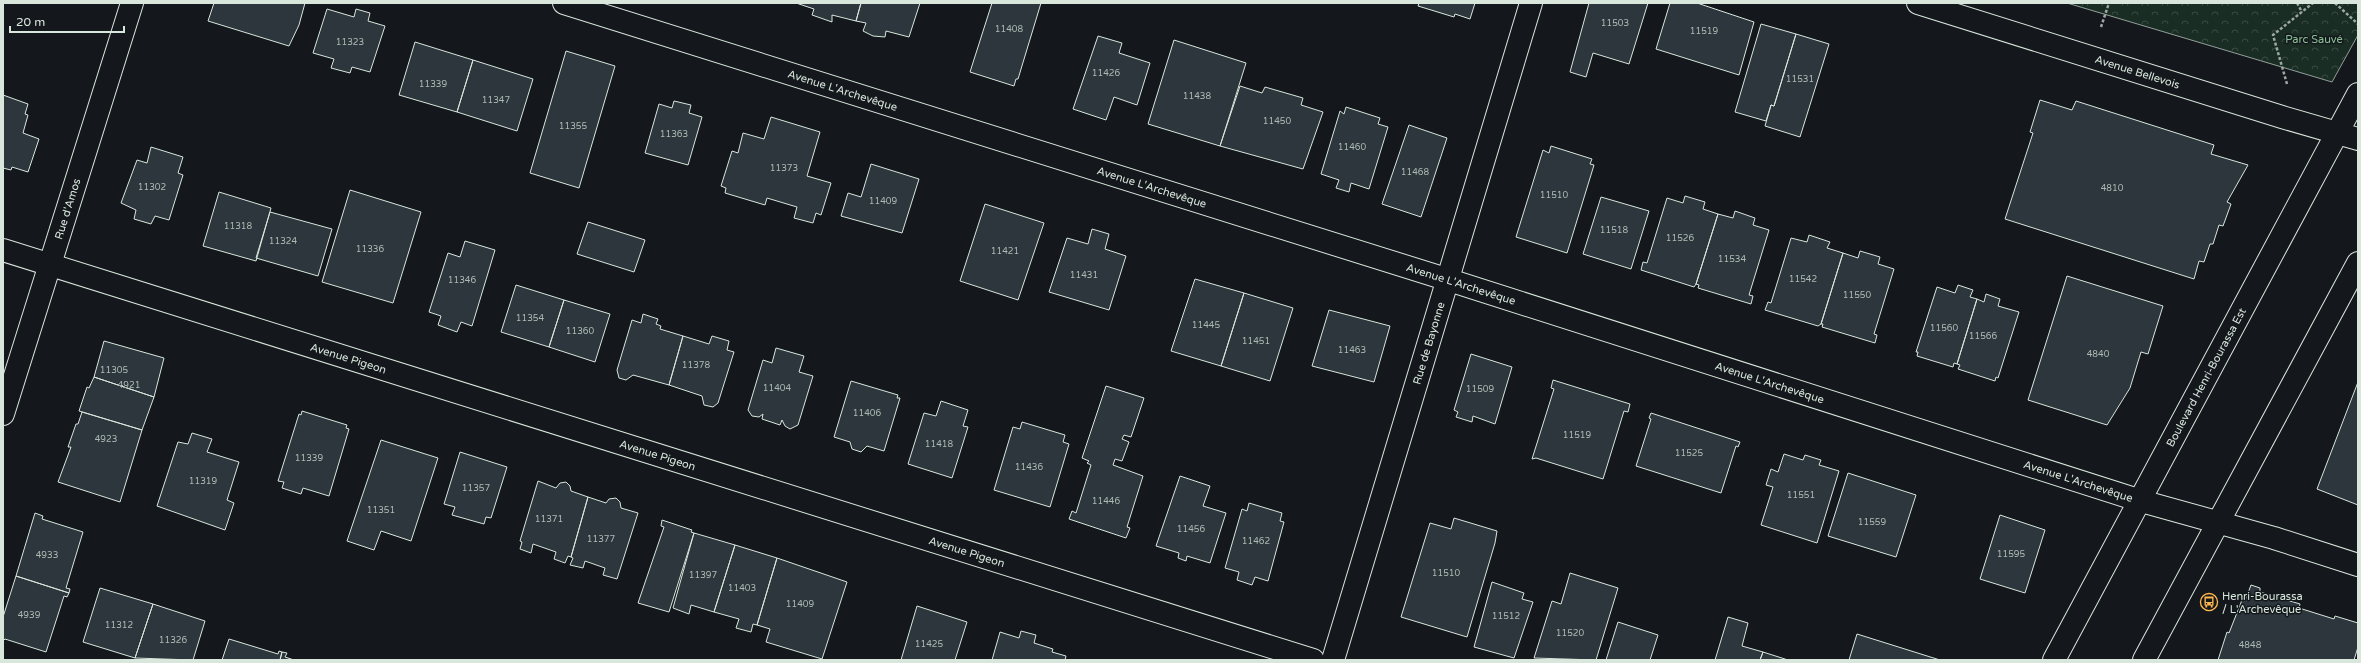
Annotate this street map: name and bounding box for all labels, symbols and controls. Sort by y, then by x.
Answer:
scale bar [10,8,124,34]
text: 20 m [16,15,45,29]
house number: 11503 [1601,18,1629,29]
house number: 11408 [995,24,1023,35]
house number: 11519 [1690,26,1718,37]
park label: Parc Sauvé [2285,33,2343,46]
house number: 11323 [336,37,364,48]
street label: Avenue Bellevois [2093,52,2182,91]
street label: Avenue L'Archevêque [786,67,899,113]
house number: 11426 [1092,68,1120,79]
house number: 11531 [1786,74,1814,85]
house number: 11339 [419,79,447,90]
house number: 11438 [1183,91,1211,102]
house number: 11347 [482,95,510,106]
house number: 11450 [1263,116,1291,127]
house number: 11355 [559,121,587,132]
house number: 11363 [660,129,688,140]
house number: 11460 [1338,142,1366,153]
house number: 11373 [770,163,798,174]
street label: Avenue L'Archevêque [1096,164,1208,210]
house number: 11468 [1401,167,1429,178]
street label: Rue d'Amos [52,177,83,241]
house number: 11302 [138,182,166,193]
house number: 4810 [2101,183,2124,194]
house number: 11510 [1540,190,1568,201]
house number: 11409 [869,196,897,207]
house number: 11318 [224,221,252,232]
house number: 11518 [1600,225,1628,236]
house number: 11526 [1666,233,1694,244]
house number: 11324 [269,236,297,247]
house number: 11336 [356,244,384,255]
house number: 11421 [991,246,1019,257]
house number: 11534 [1718,254,1746,265]
street label: Avenue L'Archevêque [1405,261,1517,307]
house number: 11431 [1070,270,1098,281]
house number: 11542 [1789,274,1817,285]
house number: 11346 [448,275,476,286]
house number: 11550 [1843,290,1871,301]
street label: Rue de Bayonne [1410,300,1447,386]
street label: Boulevard Henri-Bourassa Est [2163,306,2248,449]
house number: 11354 [516,313,544,324]
house number: 11445 [1192,320,1220,331]
house number: 11560 [1930,323,1958,334]
house number: 11360 [566,326,594,337]
house number: 11566 [1969,331,1997,342]
house number: 11451 [1242,336,1270,347]
street label: Avenue Pigeon [309,340,388,376]
house number: 11463 [1338,345,1366,356]
house number: 4840 [2087,349,2110,360]
street label: Avenue L'Archevêque [1713,359,1826,406]
house number: 11378 [682,360,710,371]
house number: 11305 [100,365,128,376]
house number: 4921 [118,380,140,391]
house number: 11404 [763,383,791,394]
house number: 11509 [1466,384,1494,395]
house number: 11406 [853,408,881,419]
house number: 11519 [1563,430,1591,441]
house number: 4923 [95,434,117,445]
street label: Avenue Pigeon [618,437,697,473]
house number: 11418 [925,439,953,450]
house number: 11525 [1675,448,1703,459]
house number: 11339 [295,453,323,464]
street label: Avenue L'Archevêque [2022,457,2135,505]
house number: 11436 [1015,462,1043,473]
house number: 11319 [189,476,217,487]
house number: 11357 [462,483,490,494]
house number: 11551 [1787,490,1815,501]
house number: 11446 [1092,496,1120,507]
house number: 11351 [367,505,395,516]
house number: 11371 [535,514,563,525]
house number: 11559 [1858,517,1886,528]
house number: 11456 [1177,524,1205,535]
house number: 11377 [587,534,615,545]
street label: Avenue Pigeon [927,534,1007,570]
house number: 11462 [1242,536,1270,547]
house number: 11595 [1997,549,2025,560]
house number: 4933 [36,550,58,561]
house number: 11510 [1432,568,1460,579]
house number: 11397 [689,570,717,581]
house number: 11403 [728,583,756,594]
place label: Henri-Bourassa / L'Archevêque [2222,590,2303,616]
bus stop icon: Henri-Bourassa / L'Archevêque [2199,592,2219,612]
house number: 11409 [786,599,814,610]
house number: 4939 [18,610,41,621]
house number: 11512 [1492,611,1520,622]
house number: 11312 [105,620,133,631]
house number: 11520 [1556,628,1584,639]
house number: 11326 [159,635,187,646]
house number: 11425 [915,639,943,650]
house number: 4848 [2239,640,2262,651]

